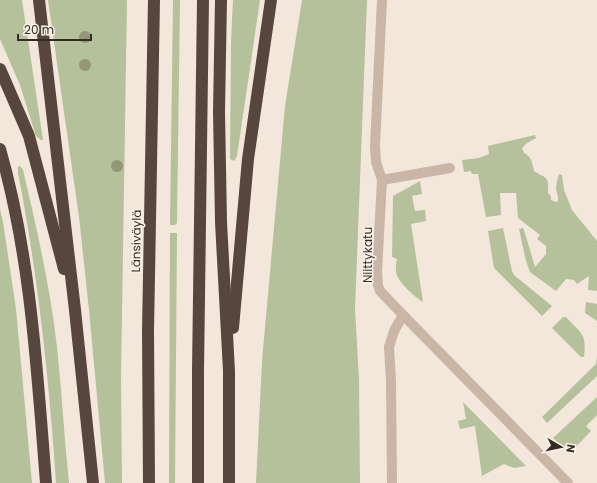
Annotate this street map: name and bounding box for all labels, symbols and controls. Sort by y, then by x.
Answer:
scale bar [18,16,91,42]
text: 20 m [24,21,54,38]
street label: Länsiväylä [127,209,145,273]
street label: Niittykatu [359,227,376,283]
north arrow [541,427,581,467]
text: N [562,443,579,454]

